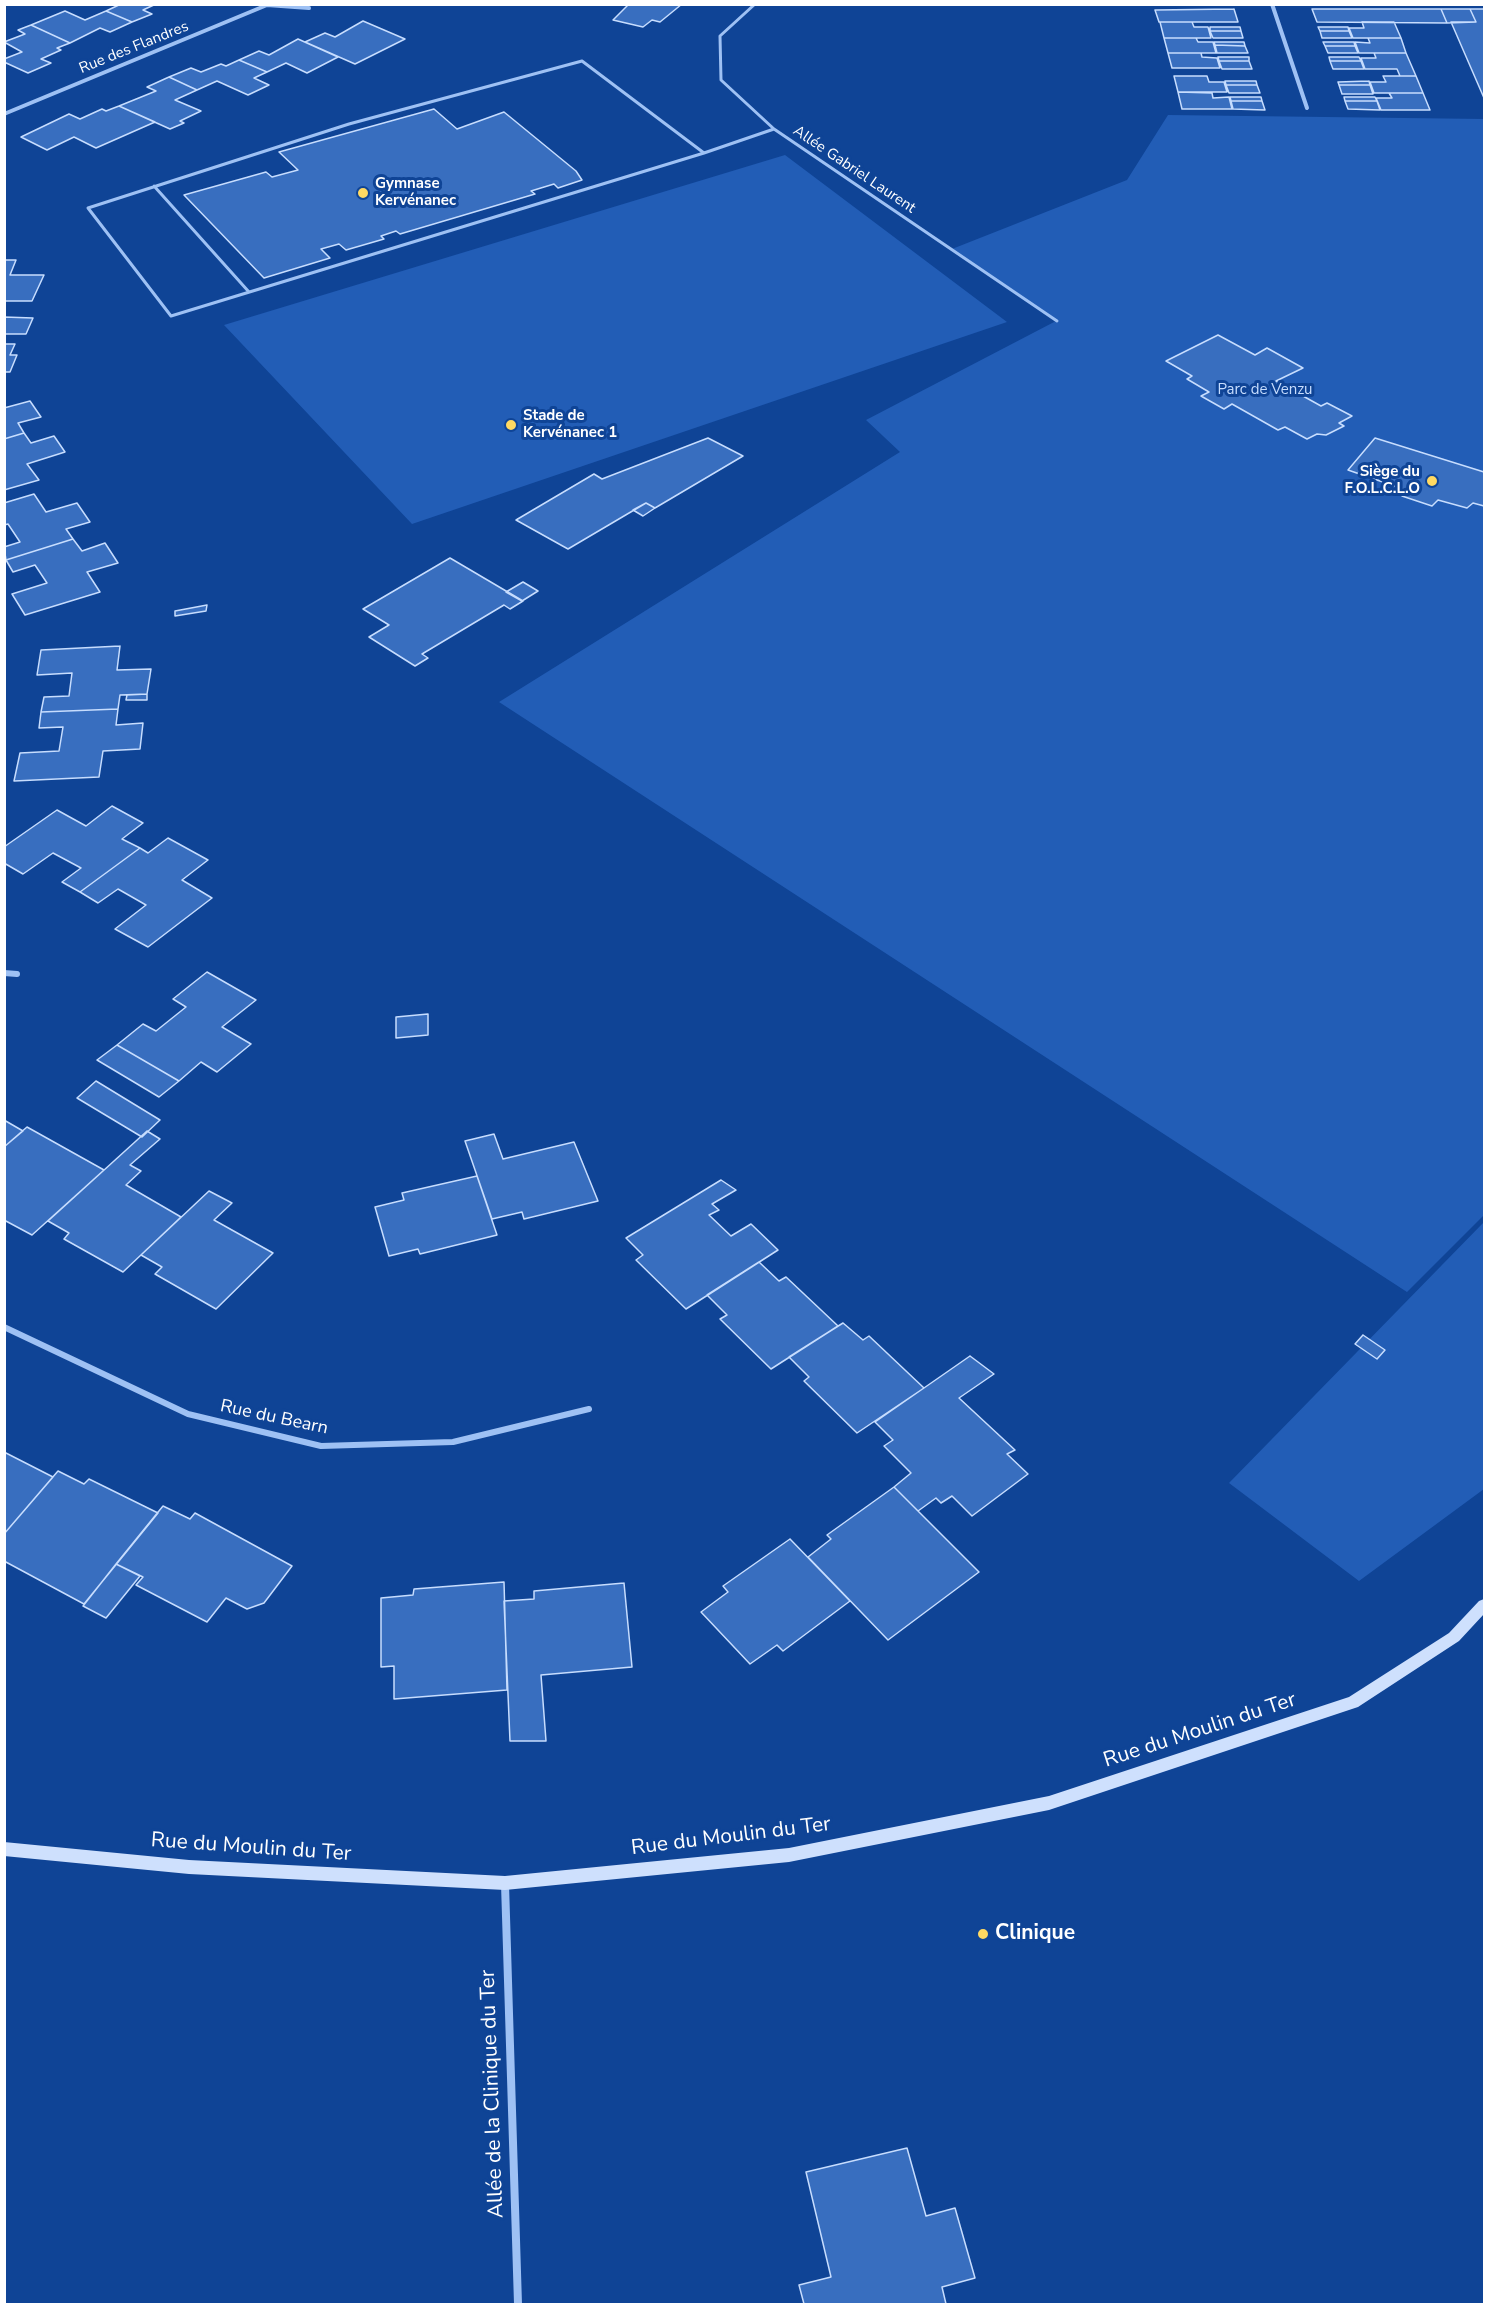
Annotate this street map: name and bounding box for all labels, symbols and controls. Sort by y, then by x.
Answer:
street label: Rue des Flandres [77,18,191,78]
street label: Allée Gabriel Laurent [789,122,919,218]
place label: Gymnase Kervénanec [375,175,456,210]
marker: Gymnase Kervénanec [356,186,370,200]
park label: Parc de Venzu [1217,381,1313,399]
place label: Stade de Kervénanec 1 [523,407,617,442]
marker: Stade de Kervénanec 1 [504,418,518,432]
place label: Siège du F.O.L.C.L.O [1345,463,1420,498]
marker: Siège du F.O.L.C.L.O [1425,474,1439,488]
street label: Rue du Bearn [218,1396,330,1440]
street label: Rue du Moulin du Ter [1101,1688,1299,1774]
street label: Rue du Moulin du Ter [630,1812,832,1862]
street label: Rue du Moulin du Ter [150,1828,352,1868]
place label: Clinique [995,1921,1075,1947]
marker: Clinique [976,1927,990,1941]
street label: Allée de la Clinique du Ter [476,1969,510,2219]

